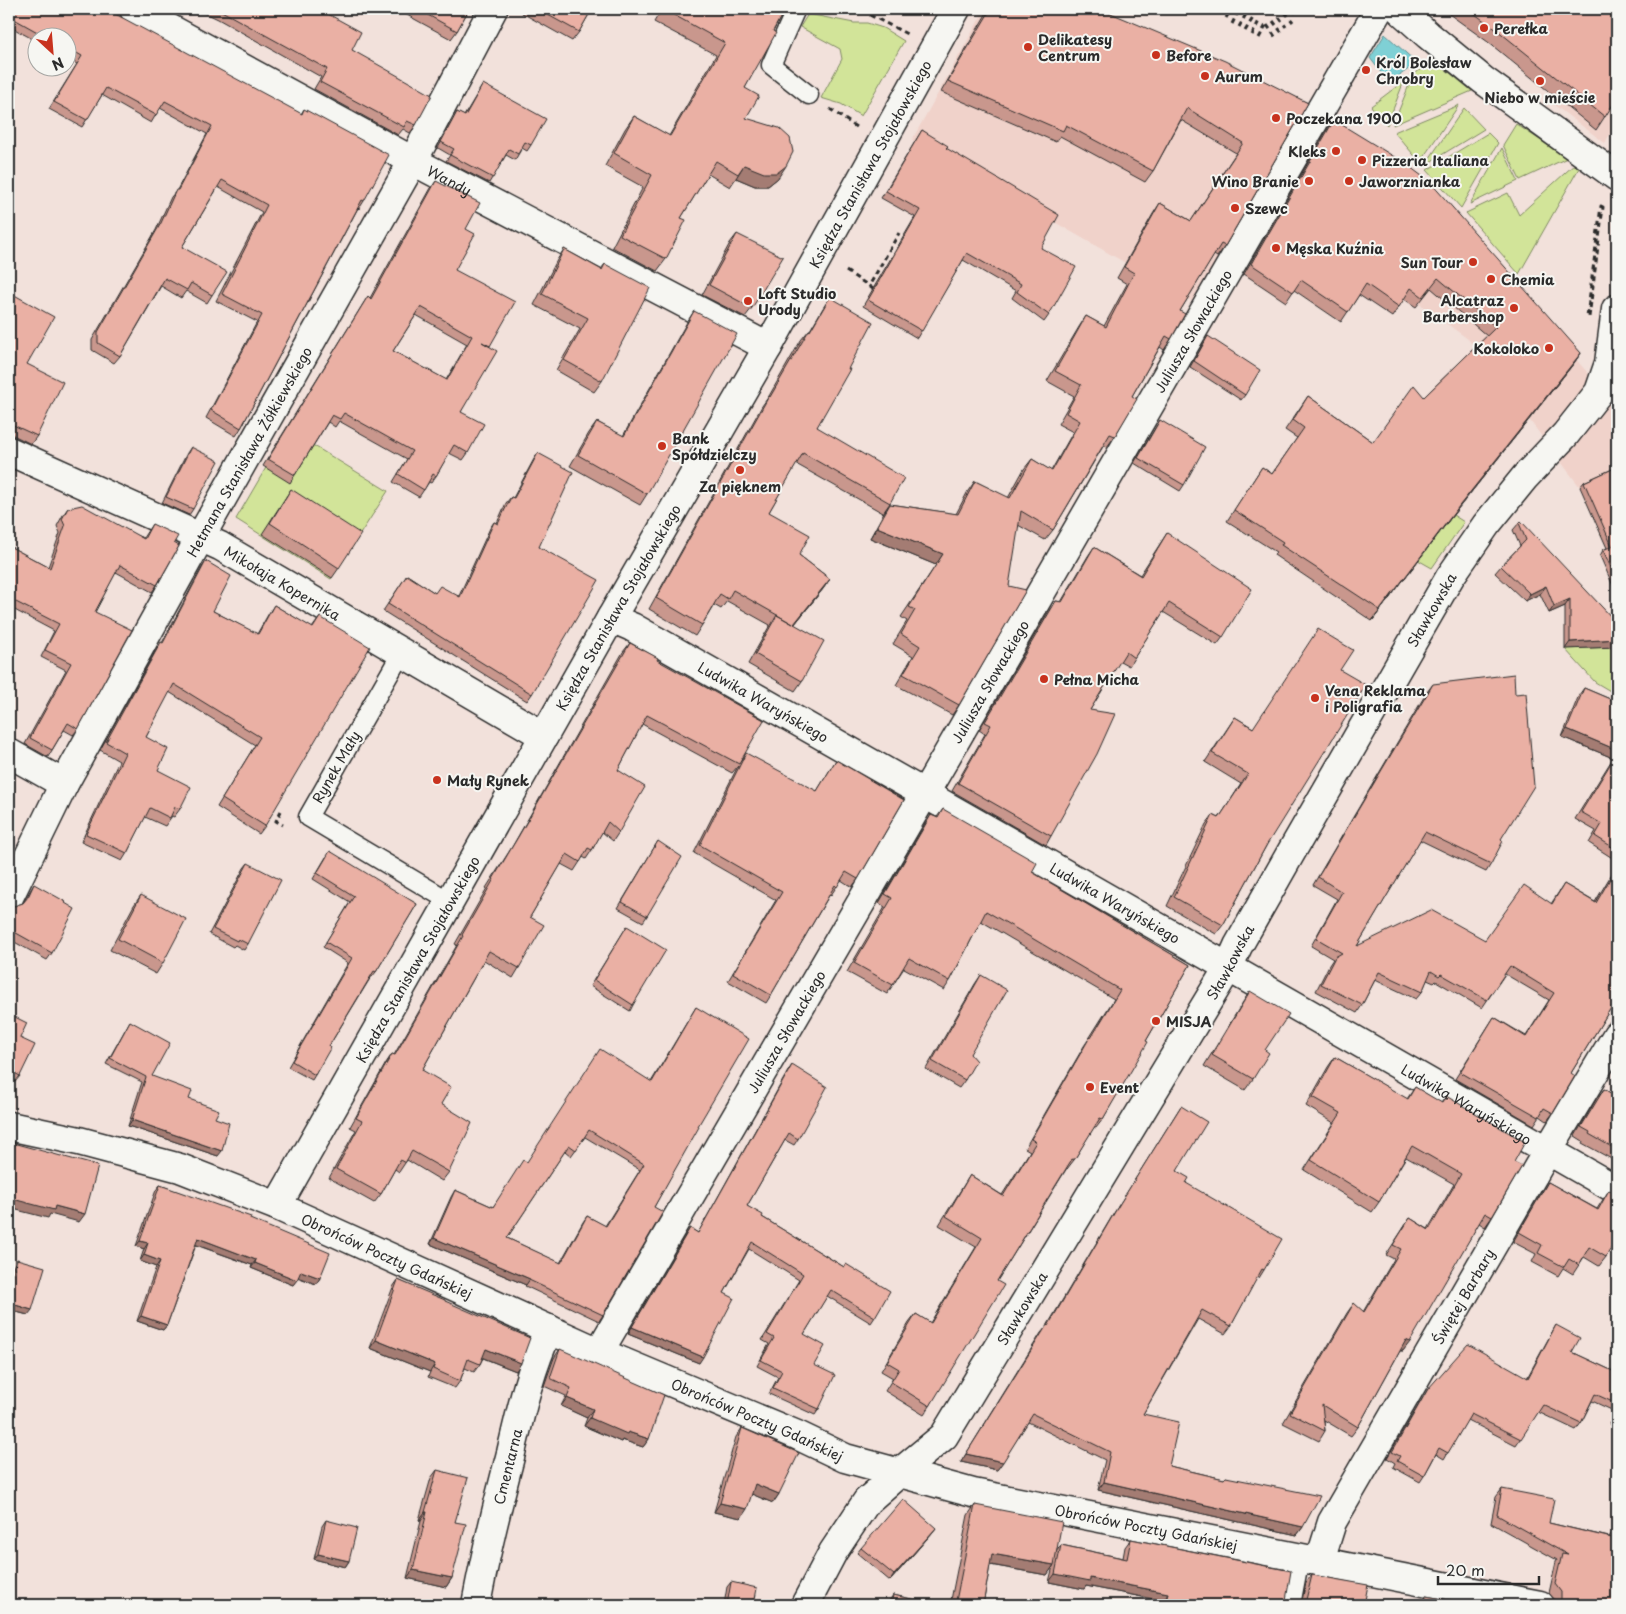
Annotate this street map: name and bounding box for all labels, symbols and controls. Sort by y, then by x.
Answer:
place label: Perełka [1494,18,1549,39]
marker: Perełka [1478,22,1490,34]
north arrow [28,28,78,78]
place label: Delikatesy Centrum [1038,29,1112,66]
marker: Delikatesy Centrum [1022,41,1034,53]
place label: Before [1166,45,1212,66]
marker: Before [1150,49,1162,61]
text: N [48,52,68,76]
place label: Król Bolesław Chrobry [1376,52,1472,89]
street label: Księdza Stanisława Stojałowskiego [804,56,936,272]
marker: Król Bolesław Chrobry [1360,64,1372,76]
place label: Aurum [1214,66,1263,87]
marker: Aurum [1199,70,1211,82]
marker: Niebo w mieście [1534,75,1546,87]
place label: Niebo w mieście [1485,87,1596,108]
place label: Poczekana 1900 [1286,108,1402,129]
marker: Poczekana 1900 [1270,112,1282,124]
place label: Kleks [1288,141,1326,162]
marker: Kleks [1330,145,1342,157]
place label: Pizzeria Italiana [1372,150,1489,171]
marker: Pizzeria Italiana [1356,154,1368,166]
street label: Wandy [424,160,476,201]
place label: Wino Branie [1212,171,1299,192]
place label: Jaworznianka [1359,171,1461,192]
marker: Wino Branie [1303,175,1315,187]
marker: Jaworznianka [1343,175,1355,187]
place label: Szewc [1245,198,1288,219]
marker: Szewc [1229,202,1241,214]
place label: Męska Kuźnia [1286,238,1384,259]
marker: Męska Kuźnia [1270,242,1282,254]
place label: Sun Tour [1400,252,1464,273]
marker: Sun Tour [1467,256,1479,268]
street label: Juliusza Słowackiego [1149,265,1237,397]
place label: Chemia [1501,269,1555,290]
marker: Chemia [1485,273,1497,285]
place label: Loft Studio Urody [758,283,836,320]
place label: Alcatraz Barbershop [1422,290,1504,327]
marker: Loft Studio Urody [742,295,754,307]
marker: Alcatraz Barbershop [1508,302,1520,314]
place label: Kokoloko [1474,338,1539,359]
street label: Hetmana Stanisława Żółkiewskiego [181,342,317,561]
marker: Kokoloko [1543,342,1555,354]
place label: Bank Spółdzielczy [672,428,756,465]
marker: Bank Spółdzielczy [656,440,668,452]
marker: Za pięknem [734,464,746,476]
place label: Za pięknem [699,476,781,497]
street label: Księdza Stanisława Stojałowskiego [550,500,685,714]
street label: Mikołaja Kopernika [221,540,345,625]
street label: Sławkowska [1402,568,1461,650]
street label: Juliusza Słowackiego [946,616,1034,747]
street label: Ludwika Waryńskiego [694,656,833,747]
place label: Pełna Micha [1054,669,1140,690]
marker: Pełna Micha [1038,673,1050,685]
place label: Vena Reklama i Poligrafia [1325,680,1426,717]
marker: Vena Reklama i Poligrafia [1309,692,1321,704]
street label: Rynek Mały [307,727,365,807]
place label: Mały Rynek [447,770,530,791]
marker: Mały Rynek [431,774,443,786]
street label: Księdza Stanisława Stojałowskiego [350,852,484,1066]
street label: Ludwika Waryńskiego [1046,857,1184,948]
street label: Sławkowska [1201,920,1259,1003]
street label: Juliusza Słowackiego [742,966,830,1097]
place label: MISJA [1166,1011,1211,1032]
marker: MISJA [1150,1015,1162,1027]
street label: Ludwika Waryńskiego [1398,1058,1536,1150]
place label: Event [1100,1077,1140,1098]
marker: Event [1084,1081,1096,1093]
street label: Obrońców Poczty Gdańskiej [298,1208,476,1304]
street label: Świętej Barbary [1427,1244,1499,1348]
street label: Sławkowska [991,1267,1052,1349]
street label: Obrońców Poczty Gdańskiej [668,1373,847,1466]
street label: Cmentarna [488,1426,527,1507]
street label: Obrońców Poczty Gdańskiej [1053,1499,1239,1556]
scale bar [1438,1554,1540,1586]
text: 20 m [1446,1558,1485,1581]

